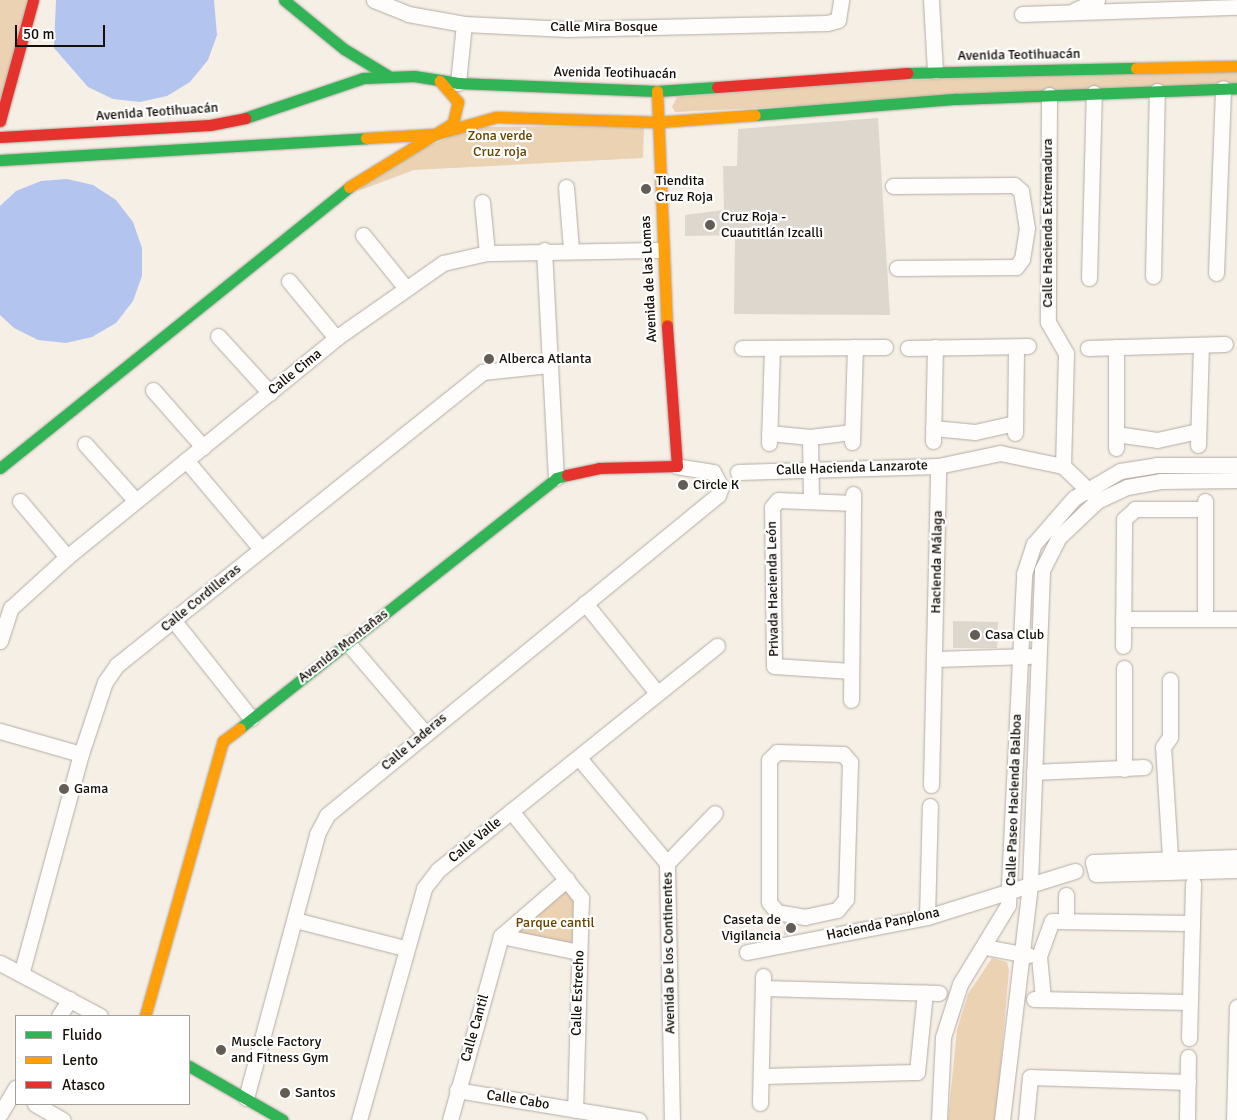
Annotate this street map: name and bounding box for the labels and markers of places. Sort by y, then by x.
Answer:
place label: Tiendita Cruz Roja [656,173,713,206]
marker: Tiendita Cruz Roja [640,183,652,195]
place label: Cruz Roja - Cuautitlán Izcalli [721,209,823,242]
marker: Cruz Roja - Cuautitlán Izcalli [703,218,717,232]
place label: Alberca Atlanta [499,351,592,367]
marker: Alberca Atlanta [483,353,495,365]
place label: Circle K [693,477,739,493]
marker: Circle K [677,479,689,491]
place label: Casa Club [985,627,1044,643]
marker: Casa Club [969,629,981,641]
place label: Gama [74,781,108,797]
marker: Gama [58,783,70,795]
place label: Caseta de Vigilancia [722,912,781,944]
marker: Caseta de Vigilancia [785,922,797,934]
place label: Muscle Factory and Fitness Gym [231,1034,329,1066]
marker: Muscle Factory and Fitness Gym [215,1044,227,1056]
place label: Santos [295,1085,336,1101]
marker: Santos [279,1087,291,1099]

